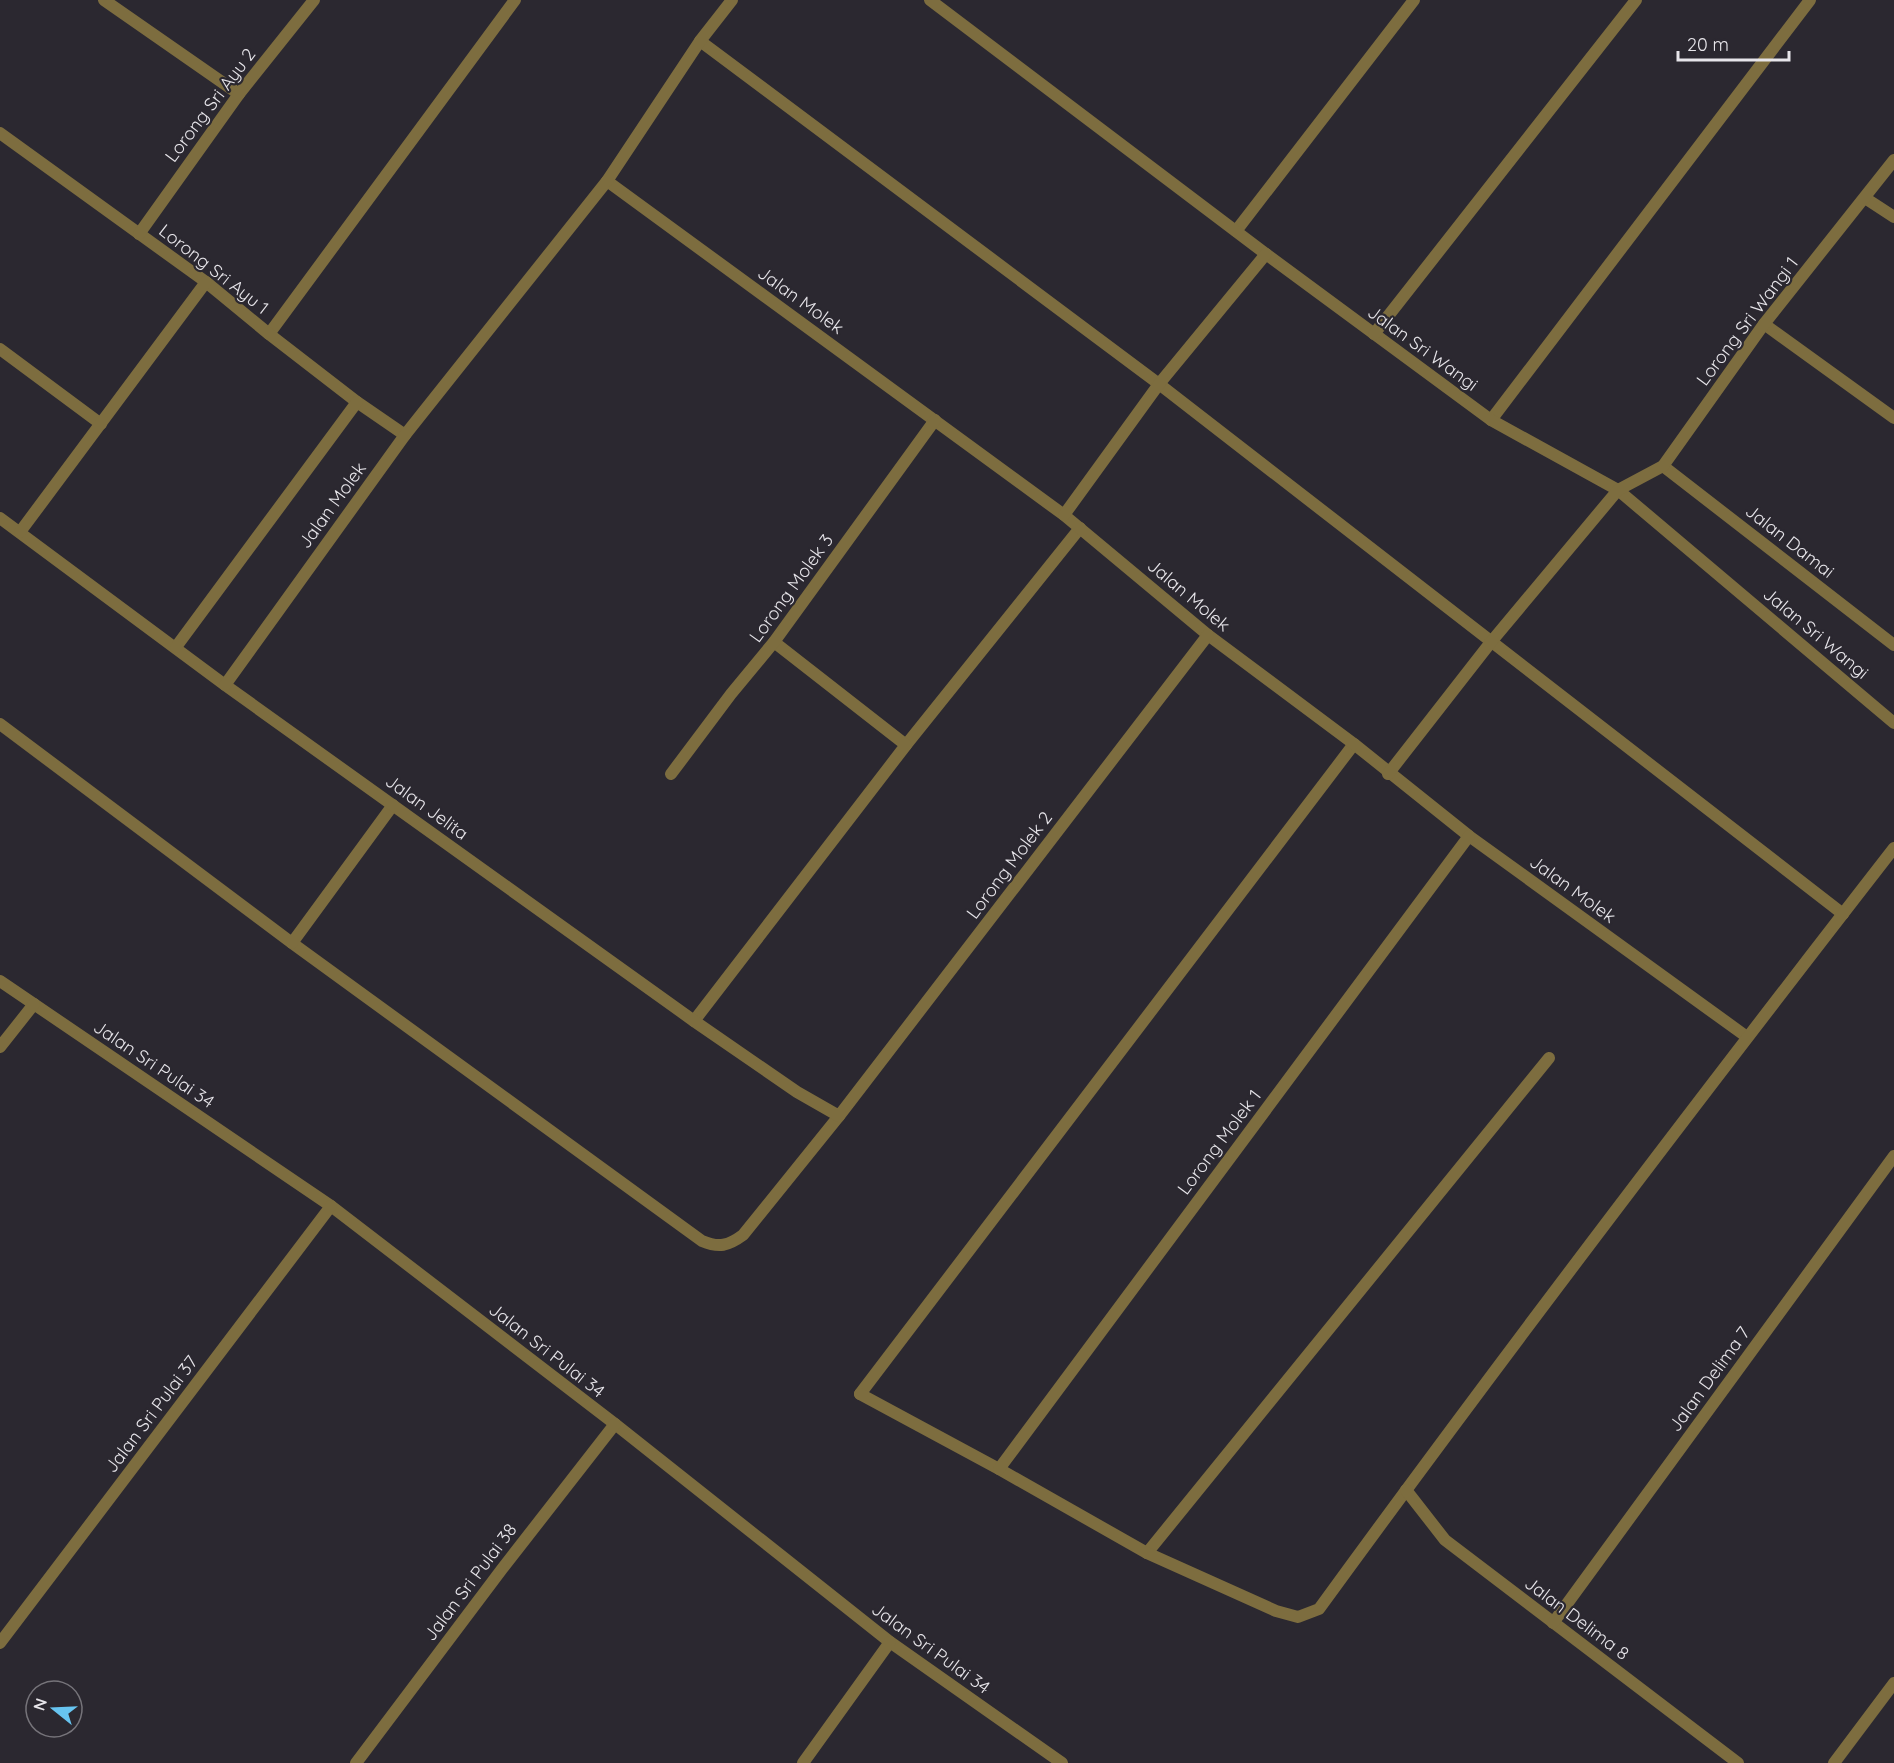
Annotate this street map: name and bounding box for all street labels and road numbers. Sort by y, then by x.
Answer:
street label: Lorong Sri Ayu 2 [160,43,260,167]
street label: Lorong Sri Ayu 1 [154,219,274,319]
street label: Lorong Sri Wangi 1 [1691,252,1803,390]
street label: Jalan Molek [753,261,849,339]
street label: Jalan Sri Wangi [1363,300,1483,396]
street label: Jalan Molek [293,457,371,553]
street label: Jalan Damai [1741,499,1839,583]
street label: Lorong Molek 3 [744,529,838,647]
street label: Jalan Molek [1143,554,1235,636]
street label: Jalan Sri Wangi [1758,582,1874,684]
street label: Jalan Jelita [381,769,473,845]
street label: Lorong Molek 2 [961,807,1057,923]
street label: Jalan Molek [1525,850,1621,928]
street label: Jalan Sri Pulai 34 [89,1015,219,1113]
street label: Lorong Molek 1 [1172,1085,1266,1199]
street label: Jalan Sri Pulai 34 [484,1298,610,1402]
street label: Jalan Delima 7 [1663,1322,1755,1436]
street label: Jalan Sri Pulai 37 [99,1351,203,1477]
street label: Jalan Sri Pulai 38 [418,1519,522,1645]
street label: Jalan Delima 8 [1520,1571,1634,1665]
street label: Jalan Sri Pulai 34 [867,1597,995,1699]

